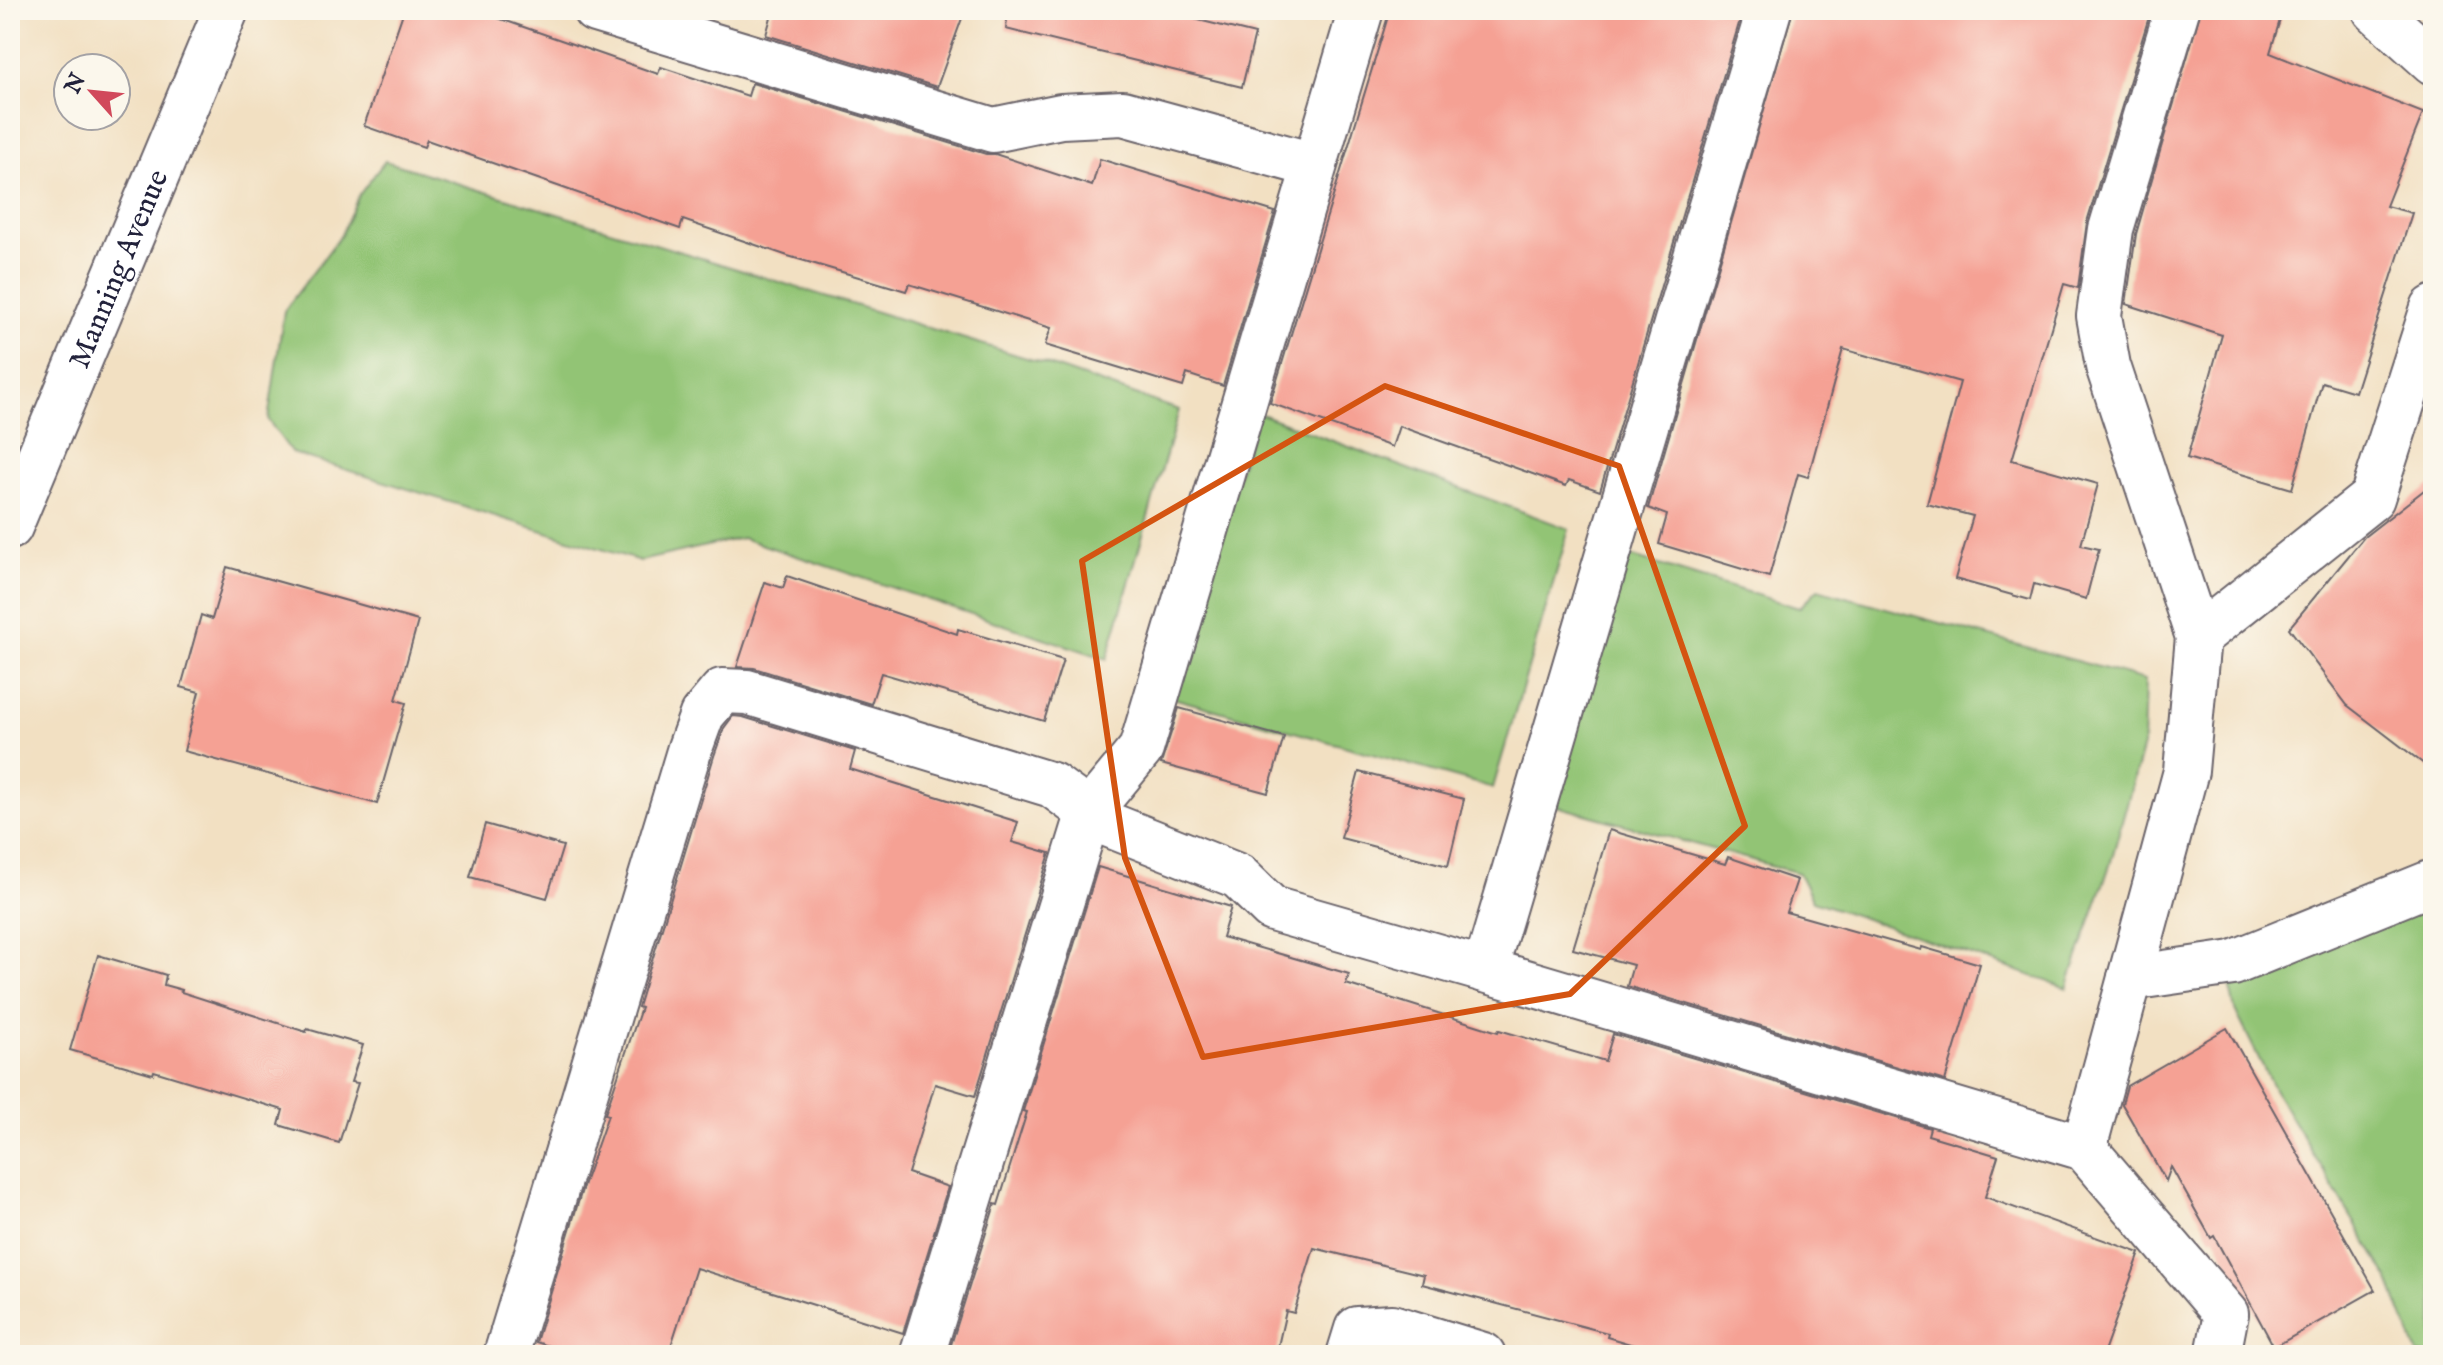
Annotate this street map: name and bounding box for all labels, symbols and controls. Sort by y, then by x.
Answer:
north arrow [52,52,132,132]
text: N [59,69,93,100]
street label: Manning Avenue [61,164,178,374]

